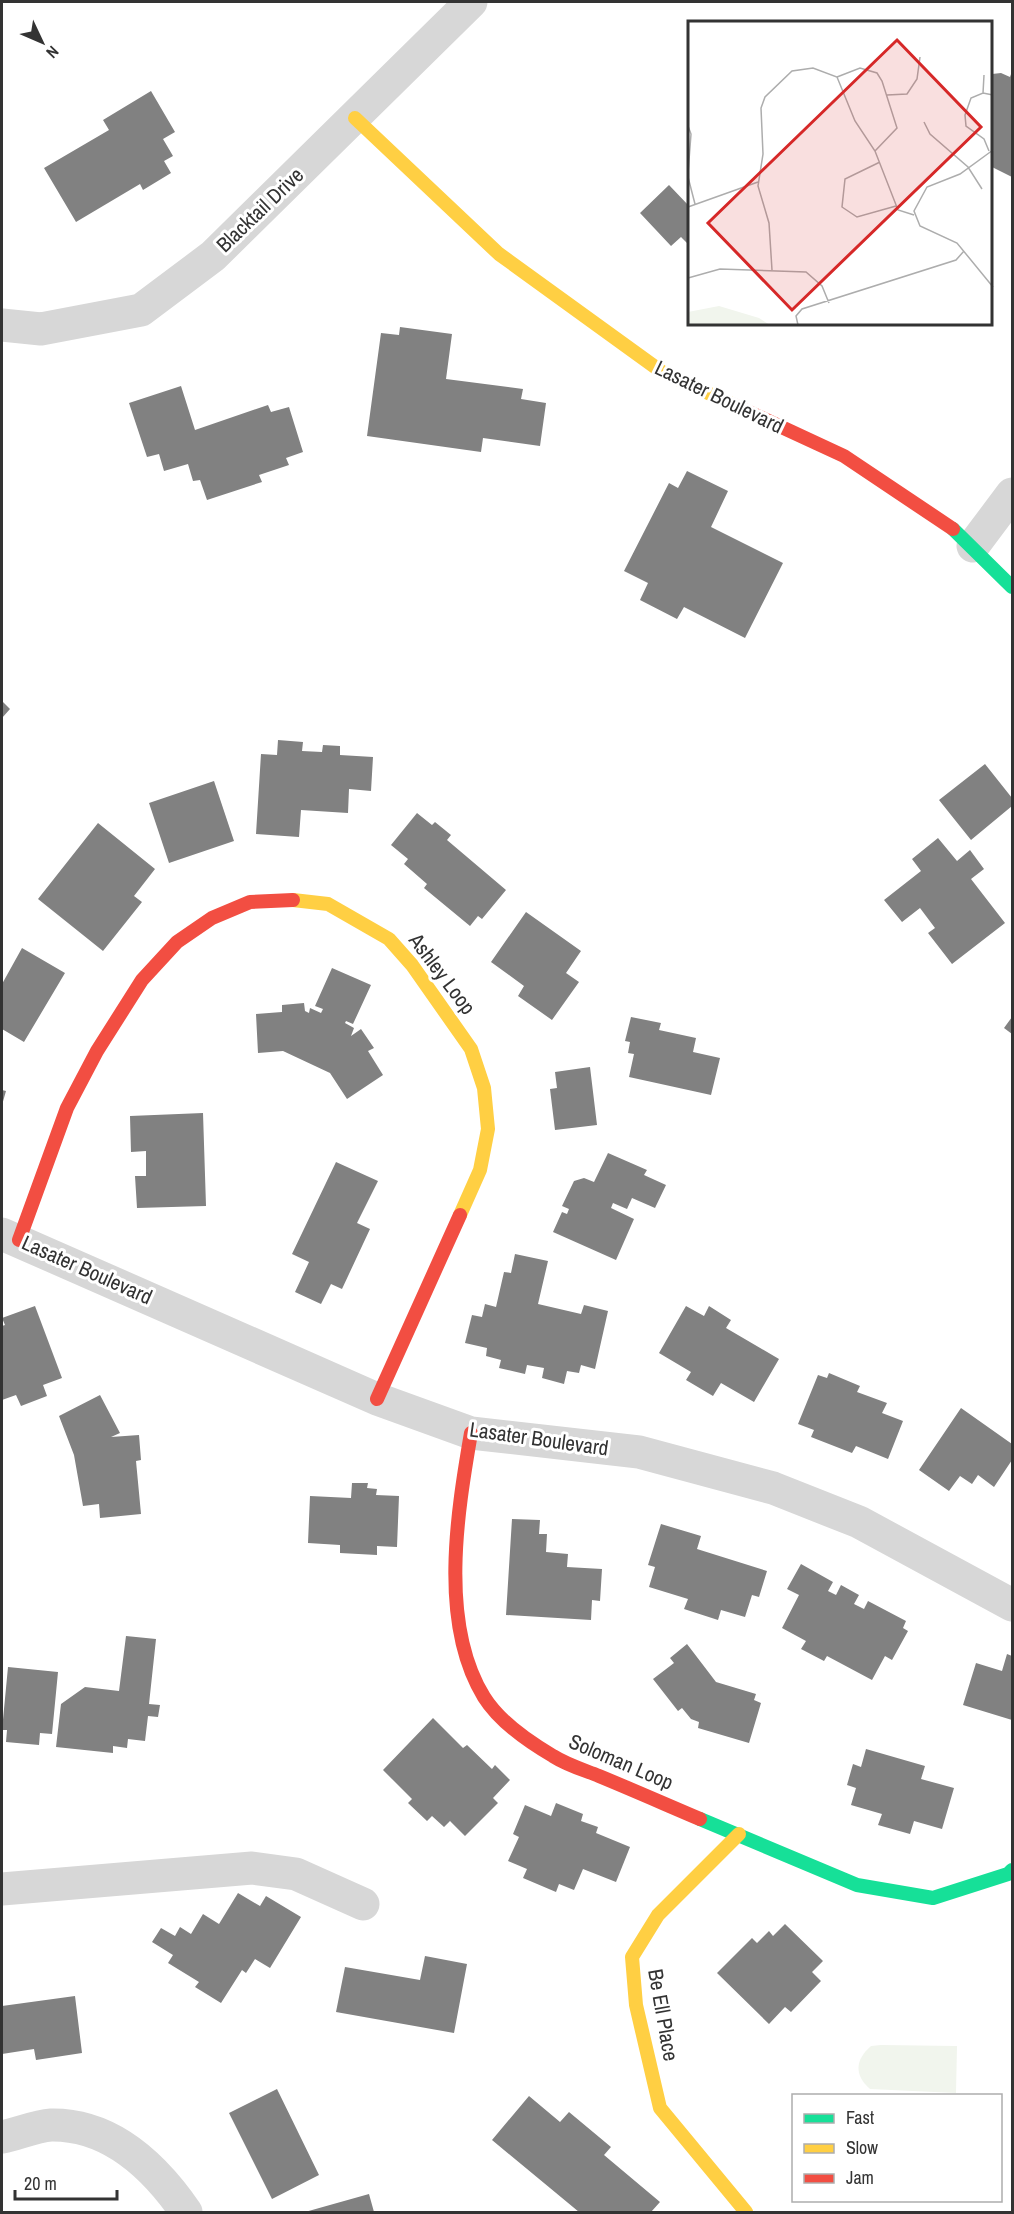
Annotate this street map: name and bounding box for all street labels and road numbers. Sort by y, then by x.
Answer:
street label: Blacktail Drive [210,161,310,259]
street label: Lasater Boulevard [650,353,788,440]
street label: Ashley Loop [402,926,482,1020]
street label: Lasater Boulevard [17,1228,157,1311]
street label: Lasater Boulevard [468,1414,610,1463]
street label: Soloman Loop [564,1726,678,1797]
street label: Be Ell Place [641,1967,686,2063]

